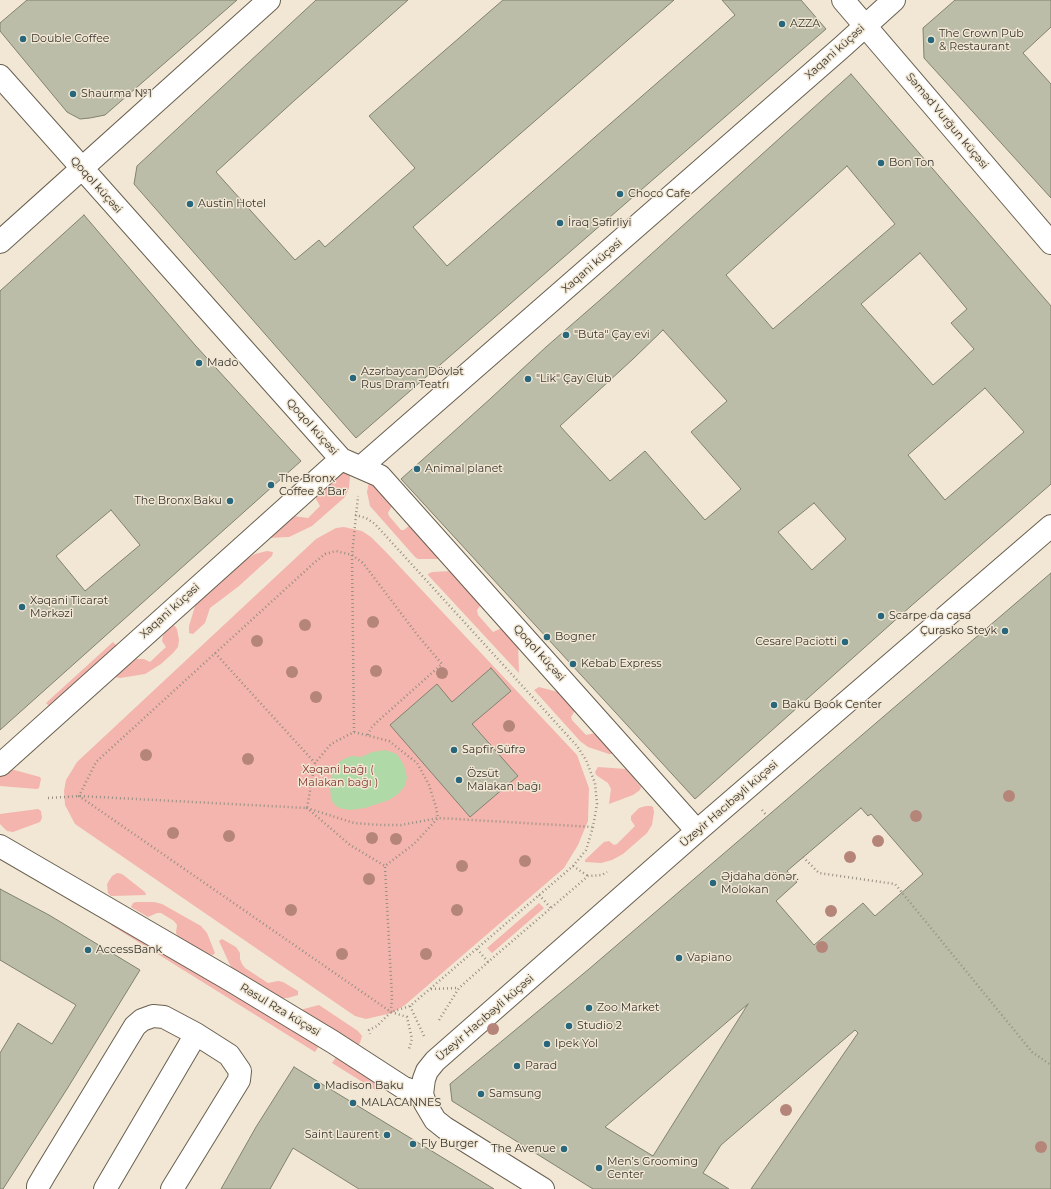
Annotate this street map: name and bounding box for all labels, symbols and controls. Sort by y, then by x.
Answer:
place label: AZZA [790,17,820,31]
marker: AZZA [777,19,787,29]
street label: Xaqani küçəsi [802,22,868,82]
place label: The Crown Pub & Restaurant [939,27,1024,53]
place label: Double Coffee [31,32,109,46]
marker: Double Coffee [18,34,28,44]
marker: The Crown Pub & Restaurant [926,35,936,45]
street label: Səməd Vurğun küçəsi [903,70,991,172]
place label: Shaurma №1 [81,87,152,101]
marker: Shaurma №1 [68,89,78,99]
street label: Qoqol küçəsi [67,154,125,216]
place label: Bon Ton [889,156,935,170]
marker: Bon Ton [876,158,886,168]
place label: Choco Cafe [628,187,690,201]
marker: Choco Cafe [615,189,625,199]
place label: Austin Hotel [198,197,266,211]
marker: Austin Hotel [185,199,195,209]
place label: İraq Səfirliyi [568,216,631,230]
marker: İraq Səfirliyi [555,218,565,228]
street label: Xaqani küçəsi [559,236,625,296]
place label: "Buta" Çay evi [574,328,650,342]
marker: "Buta" Çay evi [561,330,571,340]
place label: Mado [207,356,238,370]
marker: Mado [194,358,204,368]
place label: Azərbaycan Dövlət Rus Dram Teatrı [361,365,464,391]
place label: "Lik" Çay Club [536,372,612,386]
marker: Azərbaycan Dövlət Rus Dram Teatrı [348,373,358,383]
marker: "Lik" Çay Club [523,374,533,384]
street label: Qoqol küçəsi [283,396,341,458]
place label: Animal planet [425,462,503,476]
marker: Animal planet [412,464,422,474]
place label: The Bronx Coffee & Bar [279,472,346,498]
marker: The Bronx Coffee & Bar [266,480,276,490]
place label: The Bronx Baku [134,494,222,508]
marker: The Bronx Baku [225,496,235,506]
street label: Xaqani küçəsi [137,581,203,641]
place label: Xəqani Ticarət Mərkəzi [30,594,108,620]
marker: Xəqani Ticarət Mərkəzi [17,602,27,612]
place label: Scarpe da casa [889,609,971,623]
marker: Scarpe da casa [876,611,886,621]
street label: Qoqol küçəsi [510,622,568,684]
place label: Çurasko Steyk [920,624,997,638]
marker: Çurasko Steyk [1000,626,1010,636]
place label: Bogner [555,630,596,644]
marker: Bogner [542,632,552,642]
place label: Cesare Paciotti [755,635,837,649]
marker: Cesare Paciotti [840,637,850,647]
place label: Kebab Express [581,657,662,671]
marker: Kebab Express [568,659,578,669]
place label: Baku Book Center [782,698,882,712]
marker: Baku Book Center [769,700,779,710]
place label: Sapfir Süfrə [462,743,526,757]
marker: Sapfir Süfrə [449,745,459,755]
street label: Üzeyir Hacıbəyli küçəsi [677,758,781,850]
park label: Xəqani bağı ( Malakan bağı ) [298,763,378,789]
place label: Özsüt Malakan bağı [467,767,541,793]
marker: Özsüt Malakan bağı [454,775,464,785]
place label: Əjdaha dönər. Molokan [721,870,799,896]
marker: Əjdaha dönər. Molokan [708,878,718,888]
place label: AccessBank [96,943,162,957]
marker: AccessBank [83,945,93,955]
place label: Vapiano [687,951,732,965]
marker: Vapiano [674,953,684,963]
street label: Üzeyir Hacıbəyli küçəsi [433,972,537,1064]
street label: Rəsul Rza küçəsi [238,981,322,1039]
place label: Zoo Market [597,1001,659,1015]
marker: Zoo Market [584,1003,594,1013]
place label: Studio 2 [577,1019,622,1033]
marker: Studio 2 [564,1021,574,1031]
place label: Ipek Yol [555,1037,598,1051]
marker: Ipek Yol [542,1039,552,1049]
place label: Parad [525,1059,557,1073]
marker: Parad [512,1061,522,1071]
place label: Madison Baku [325,1079,404,1093]
marker: Madison Baku [312,1081,322,1091]
place label: Samsung [489,1087,542,1101]
marker: Samsung [476,1089,486,1099]
place label: MALACANNES [361,1096,441,1110]
marker: MALACANNES [348,1098,358,1108]
place label: Saint Laurent [305,1128,379,1142]
marker: Saint Laurent [382,1130,392,1140]
place label: Fly Burger [421,1137,478,1151]
marker: Fly Burger [408,1139,418,1149]
place label: The Avenue [491,1142,556,1156]
marker: The Avenue [559,1144,569,1154]
place label: Men’s Grooming Center [607,1155,698,1181]
marker: Men’s Grooming Center [594,1163,604,1173]

